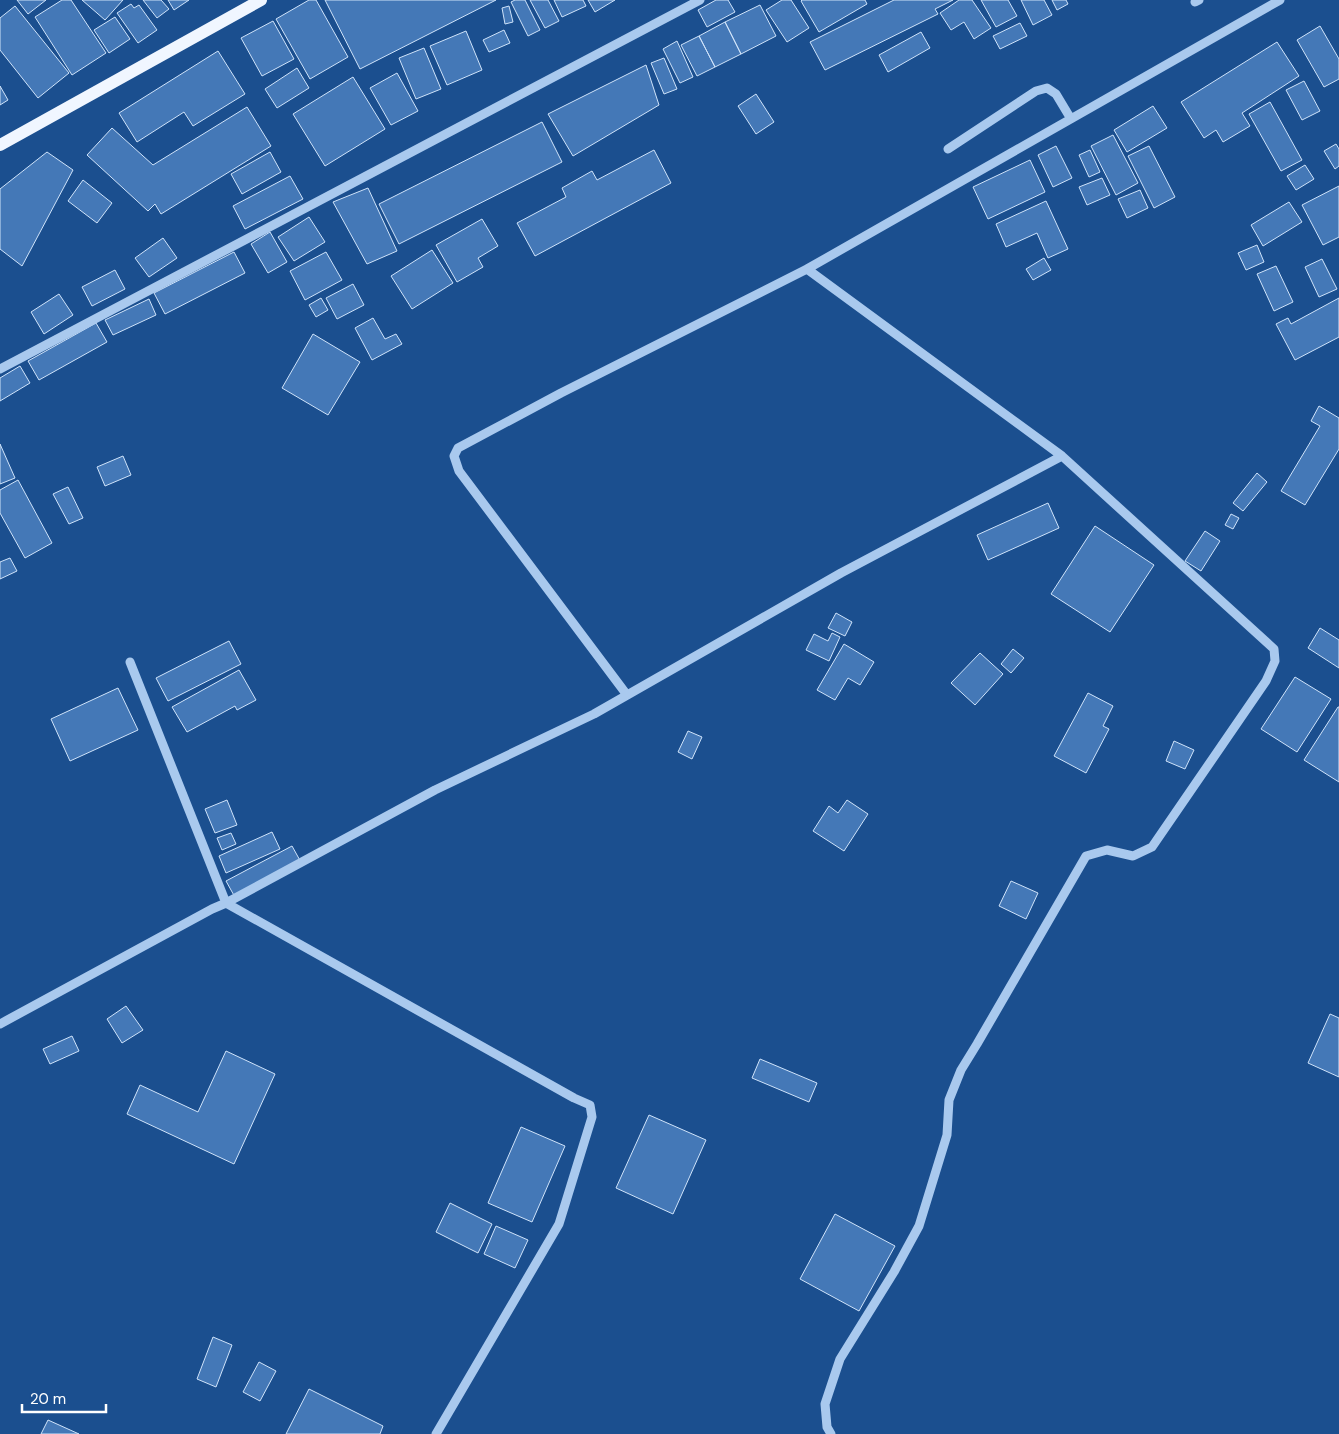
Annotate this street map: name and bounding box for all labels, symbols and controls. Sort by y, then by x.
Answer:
scale bar [22,1382,106,1414]
text: 20 m [30,1389,66,1409]

